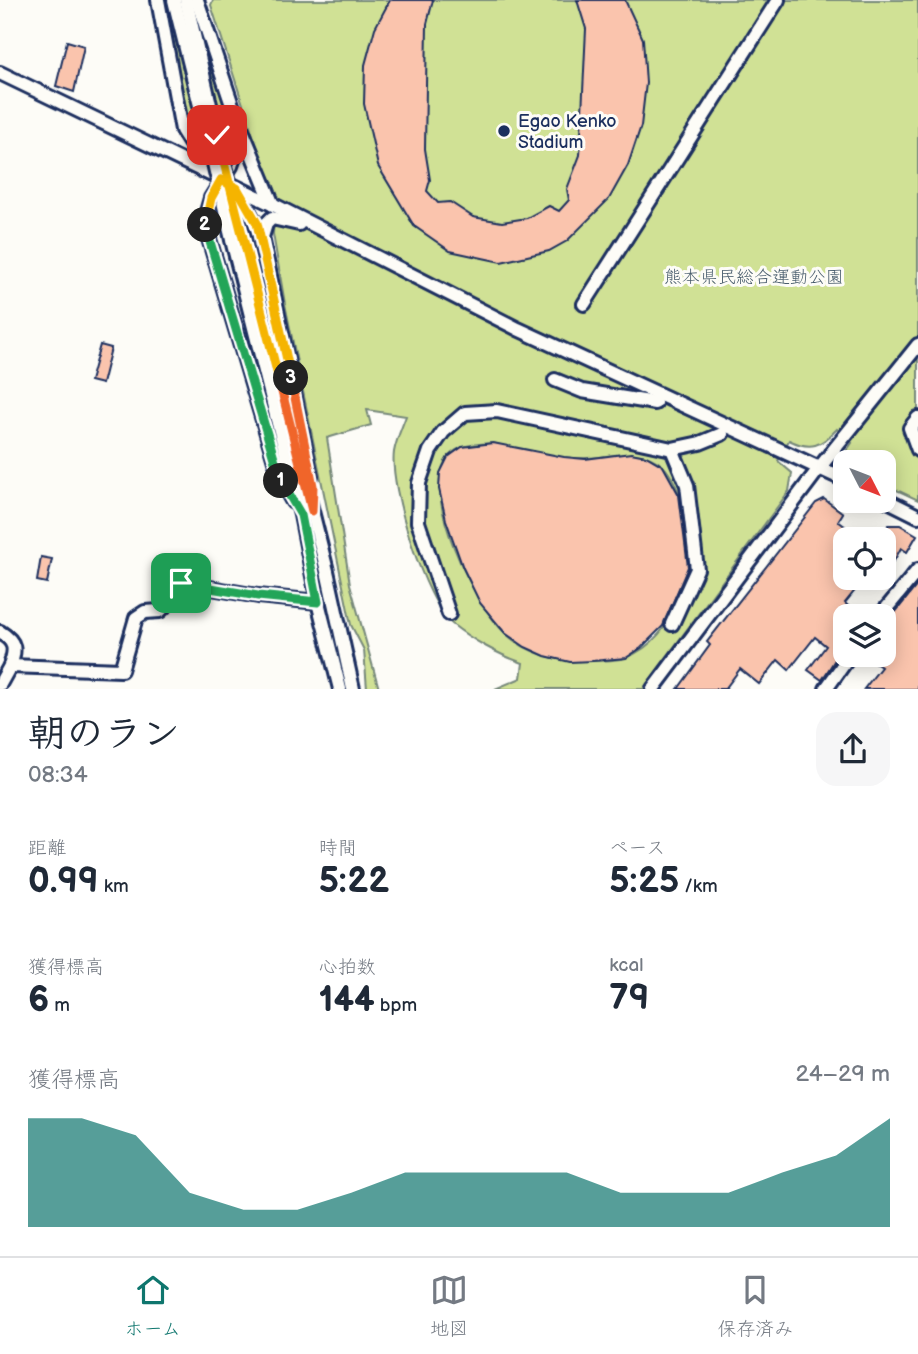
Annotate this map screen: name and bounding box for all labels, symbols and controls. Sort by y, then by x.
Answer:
pin [187,105,247,165]
place label: Egao Kenko Stadium [518,111,617,153]
icon: check [198,116,236,154]
marker: Egao Kenko Stadium [496,123,512,139]
pin: 2 [188,208,222,243]
text: 2 [199,213,210,236]
park label: 熊本県民総合運動公園 [664,267,844,288]
pin: 3 [274,360,308,396]
text: 3 [285,366,296,389]
north arrow [833,450,896,513]
map controls [833,450,896,667]
pin: 1 [264,463,298,498]
text: 1 [277,469,285,492]
button: locate [833,527,896,590]
pin [151,553,211,613]
icon: arrive [162,564,200,602]
button: layers [833,604,896,667]
text: 朝のラン [28,712,180,757]
button: share [816,712,890,786]
text: 08:34 [28,761,88,789]
text: 距離 [28,837,66,860]
text: 時間 [319,837,357,860]
text: ペース [609,837,665,860]
text: 0.99 [28,860,99,903]
text: 5:22 [319,860,389,903]
text: 5:25 [609,860,679,903]
text: km [99,875,129,898]
text: /km [679,875,718,898]
text: kcal [609,954,643,977]
text: 獲得標高 [28,956,104,979]
text: 心拍数 [319,956,376,979]
text: 79 [609,977,649,1020]
text: 6 [28,979,49,1022]
text: 144 [319,979,375,1022]
text: m [49,994,70,1017]
text: bpm [375,994,417,1017]
text: 24–29 m [795,1060,890,1088]
text: 獲得標高 [28,1066,120,1094]
tab: ホーム [125,1271,181,1341]
tab: 地図 [430,1271,468,1341]
tab: 保存済み [717,1271,793,1341]

